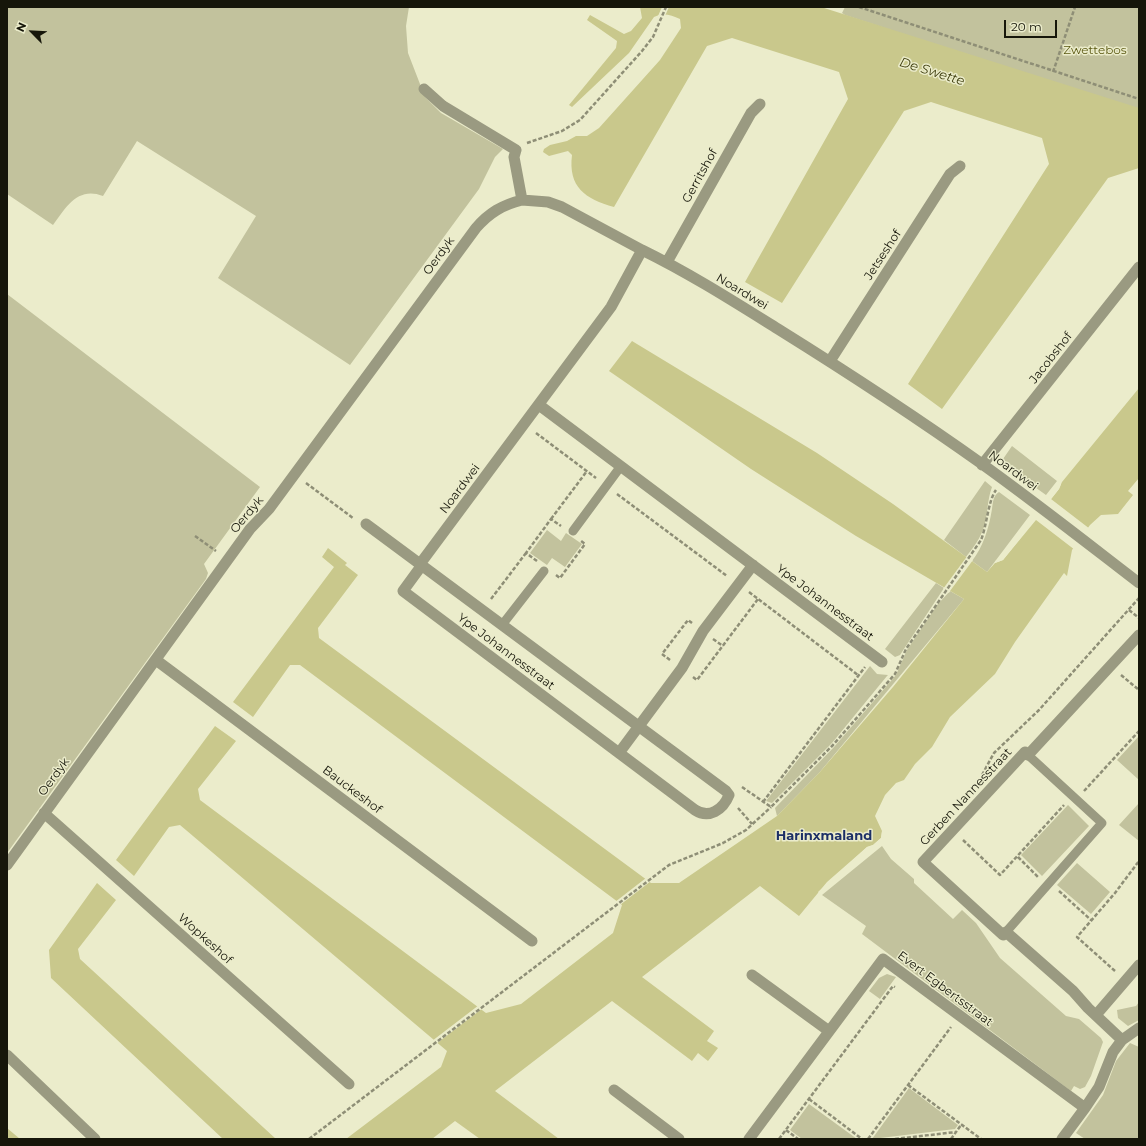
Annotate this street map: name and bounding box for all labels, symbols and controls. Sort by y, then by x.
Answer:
north arrow [12,12,52,52]
scale bar [1006,12,1059,38]
text: 20 m [1011,19,1042,34]
text: N [13,20,29,34]
park label: Zwettebos [1063,43,1127,57]
water label: De Swette [898,55,966,89]
street label: Gerritshof [679,146,721,206]
street label: Jetseshof [861,227,905,283]
street label: Oerdyk [420,234,458,278]
street label: Noardwei [713,271,771,313]
street label: Jacobshof [1027,330,1075,386]
street label: Noardwei [986,448,1040,494]
street label: Noardwei [437,462,483,516]
street label: Oerdyk [227,494,267,536]
street label: Ype Johannesstraat [774,562,876,644]
street label: Ype Johannesstraat [455,611,557,693]
street label: Gerben Nannesstraat [917,745,1015,849]
street label: Oerdyk [35,755,73,799]
street label: Bauckeshof [319,763,385,817]
district label: Harinxmaland [776,828,872,844]
street label: Wopkeshof [175,911,235,967]
street label: Evert Egbertsstraat [894,948,996,1030]

